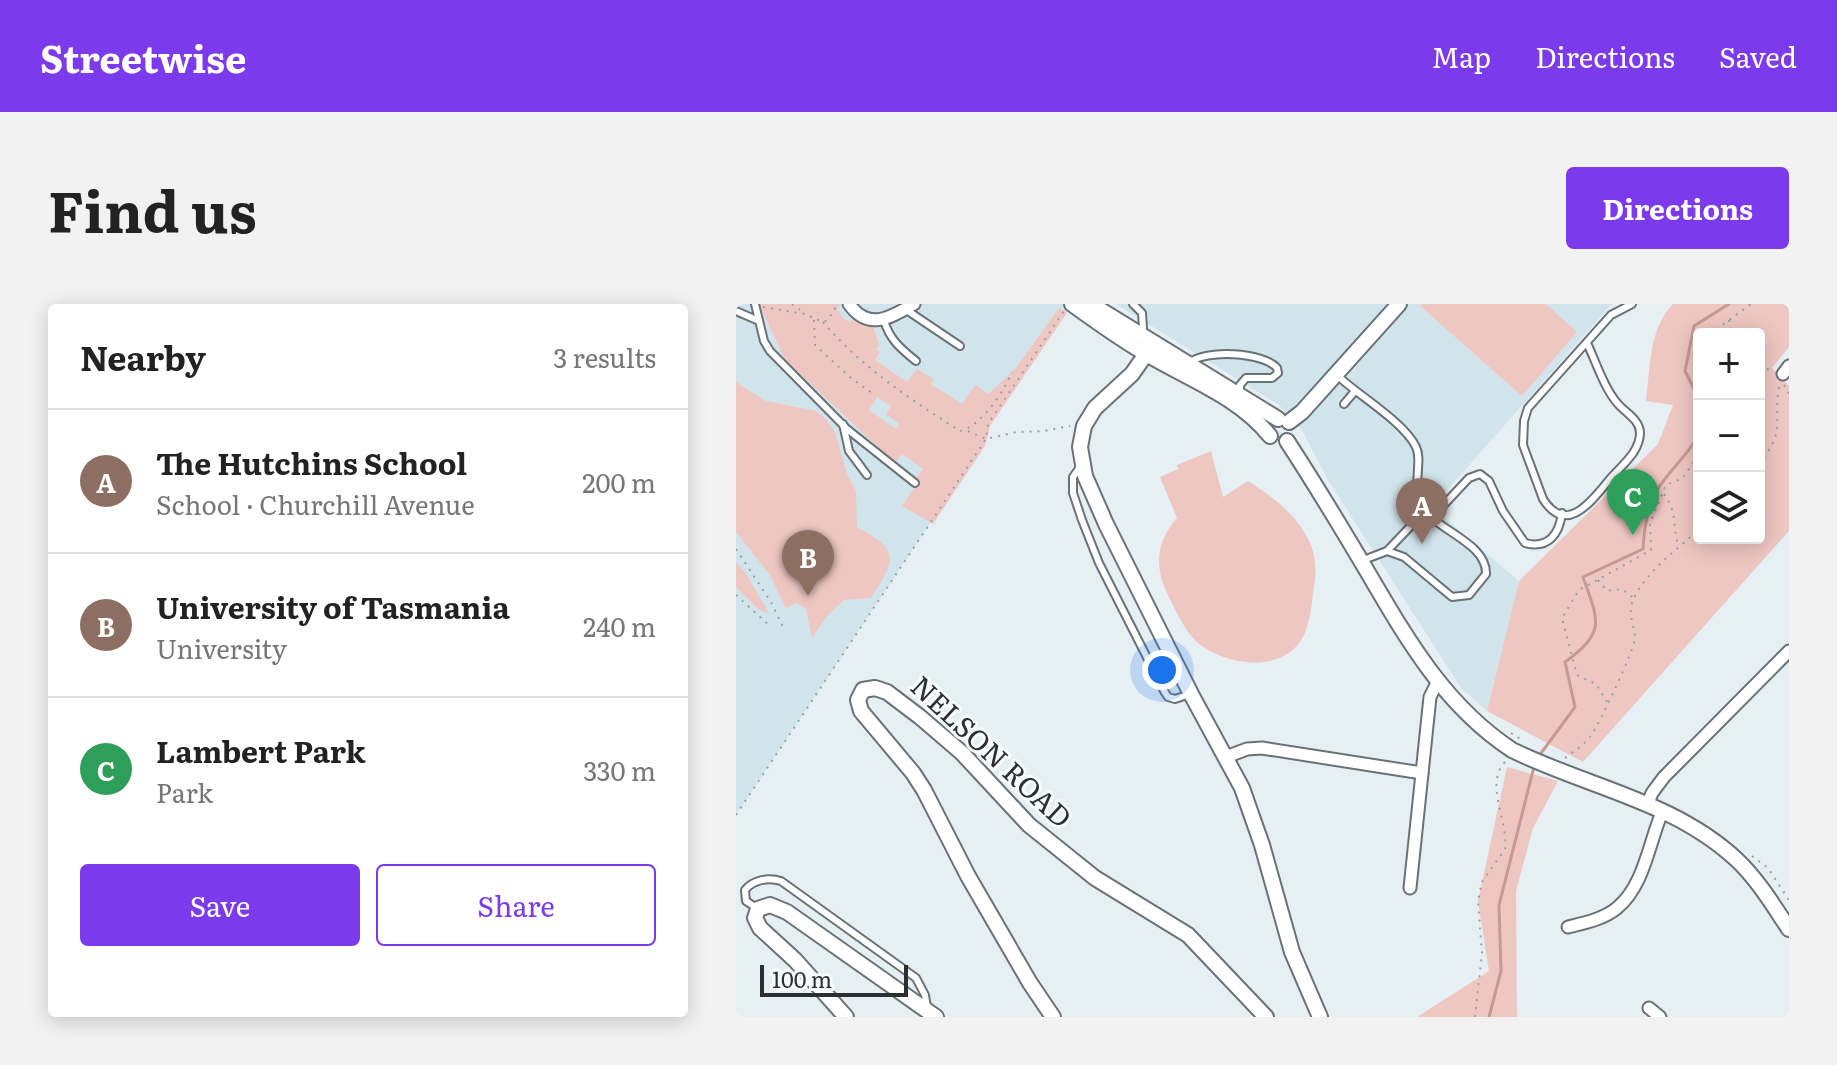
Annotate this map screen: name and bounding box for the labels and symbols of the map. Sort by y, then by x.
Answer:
pin: C [1607,469,1659,535]
pin: A [1396,478,1448,544]
pin: B [782,530,834,596]
your location [1142,650,1182,690]
street label: NELSON ROAD [902,665,1082,836]
scale bar [760,961,908,997]

